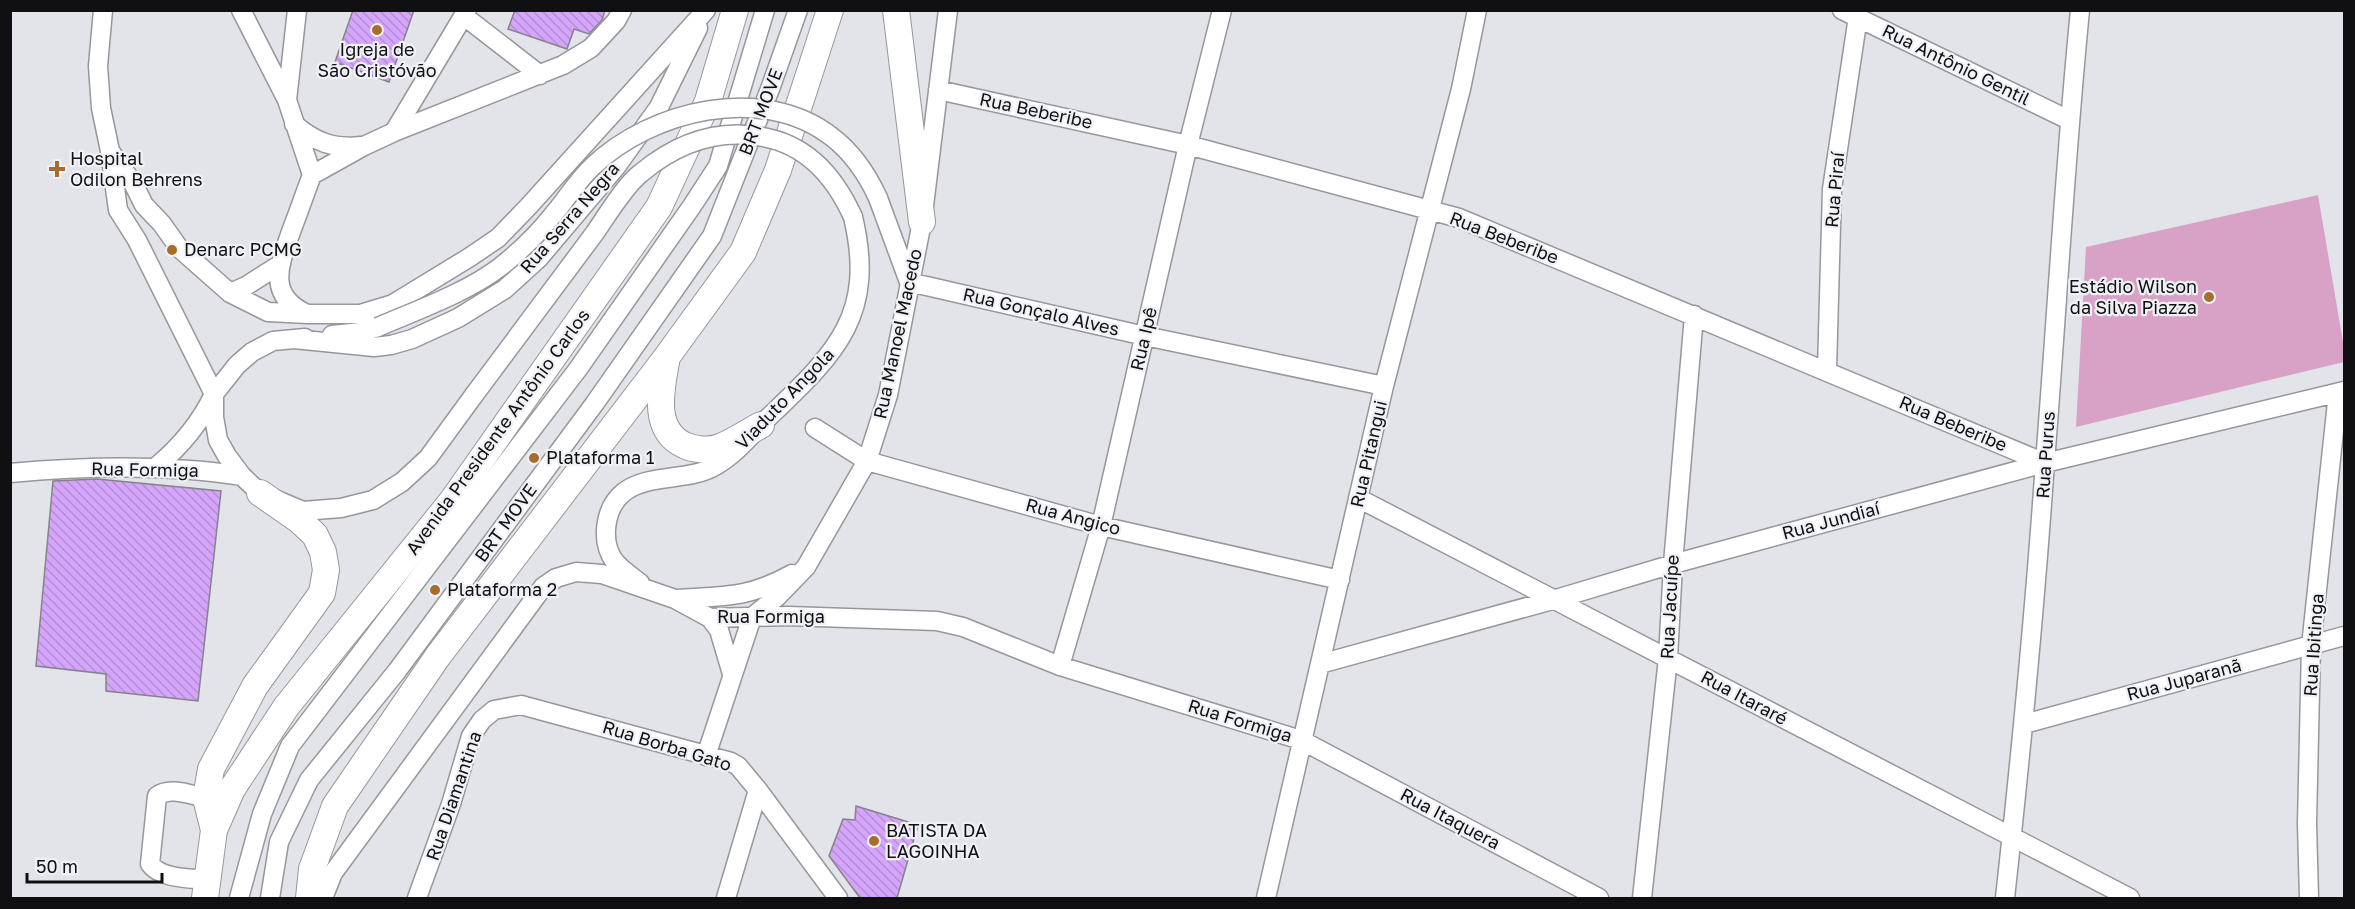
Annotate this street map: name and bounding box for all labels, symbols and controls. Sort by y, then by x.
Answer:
street label: Rua Antônio Gentil [1879,19,2034,109]
marker: Igreja de São Cristóvão [370,23,384,37]
place label: Igreja de São Cristóvão [318,38,436,81]
street label: BRT MOVE [733,65,787,158]
street label: Rua Beberibe [978,87,1095,133]
place label: Hospital Odilon Behrens [70,147,203,190]
street label: Rua Piraí [1820,150,1848,229]
street label: Rua Serra Negra [515,157,624,277]
marker: Hospital Odilon Behrens [48,160,66,178]
street label: Rua Beberibe [1447,206,1562,268]
place label: Denarc PCMG [184,238,302,260]
marker: Denarc PCMG [165,243,179,257]
street label: Rua Manoel Macedo [868,247,926,421]
place label: Estádio Wilson da Silva Piazza [2069,275,2197,318]
street label: Rua Gonçalo Alves [961,282,1121,340]
marker: Estádio Wilson da Silva Piazza [2202,290,2216,304]
street label: Avenida Presidente Antônio Carlos [401,304,594,559]
street label: Rua Ipê [1125,305,1161,373]
street label: Viaduto Angola [730,343,838,454]
street label: Rua Beberibe [1896,391,2011,456]
street label: Rua Pitangui [1345,398,1391,509]
street label: Rua Purus [2031,410,2059,499]
place label: Plataforma 1 [546,446,655,468]
marker: Plataforma 1 [527,451,541,465]
street label: Rua Formiga [91,457,199,481]
street label: BRT MOVE [469,479,541,566]
street label: Rua Angico [1024,493,1123,539]
street label: Rua Jundiaí [1779,496,1883,544]
street label: Rua Jacuípe [1655,554,1683,660]
place label: Plataforma 2 [447,578,557,600]
marker: Plataforma 2 [428,583,442,597]
street label: Rua Ibitinga [2298,593,2328,697]
street label: Rua Formiga [717,605,825,627]
street label: Rua Juparanã [2124,653,2243,705]
street label: Rua Itararé [1697,665,1791,729]
street label: Rua Formiga [1186,694,1295,746]
street label: Rua Borba Gato [600,715,734,775]
street label: Rua Diamantina [421,728,485,863]
street label: Rua Itaquera [1397,783,1504,854]
place label: BATISTA DA LAGOINHA [886,819,987,862]
marker: BATISTA DA LAGOINHA [867,834,881,848]
scale bar [27,846,162,884]
text: 50 m [36,855,78,877]

